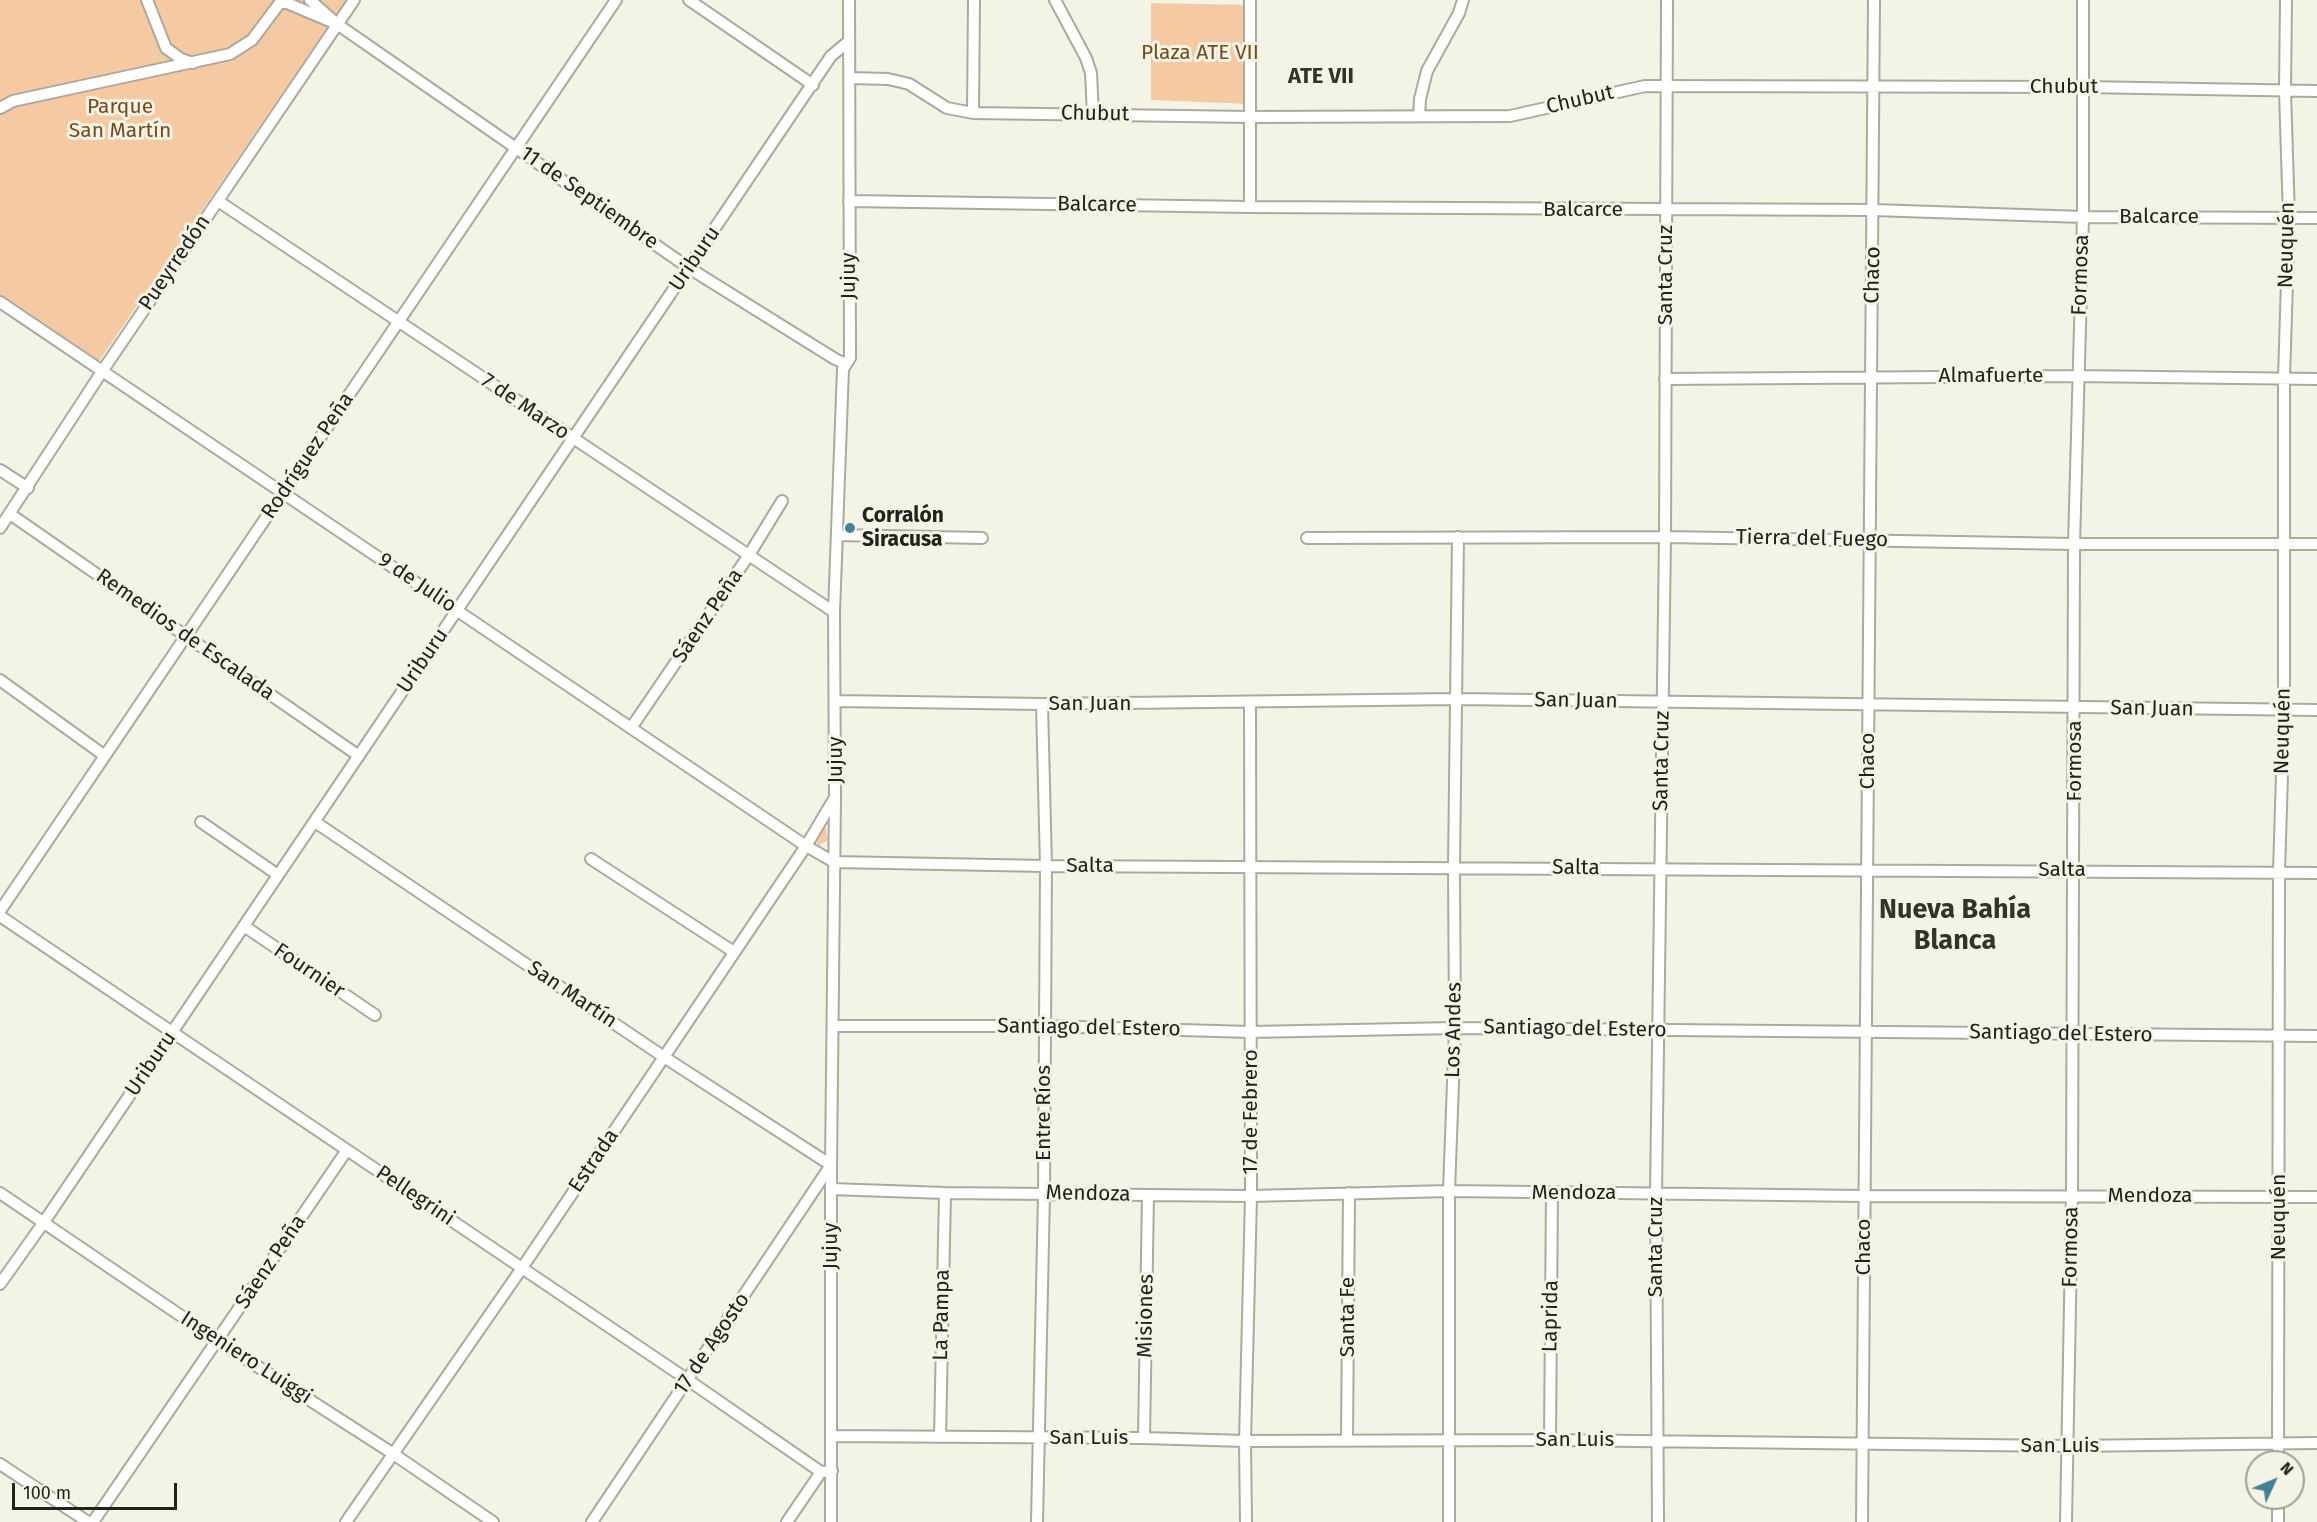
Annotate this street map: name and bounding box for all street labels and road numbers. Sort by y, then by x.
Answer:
street label: Chubut [2030,74,2098,100]
street label: Chubut [1544,80,1616,120]
street label: Chubut [1061,101,1129,127]
street label: 11 de Septiembre [515,141,663,255]
street label: Balcarce [1057,192,1137,218]
street label: Balcarce [1543,197,1623,223]
street label: Neuquén [2274,202,2300,288]
street label: Balcarce [2119,204,2199,230]
street label: Pueyrredón [134,210,216,316]
street label: Uriburu [664,222,726,296]
street label: Santa Cruz [1653,225,1679,325]
street label: Formosa [2067,234,2095,316]
street label: Chaco [1860,246,1886,304]
street label: Jujuy [836,252,862,300]
street label: Almafuerte [1938,363,2044,389]
street label: 7 de Marzo [476,368,574,446]
street label: Rodríguez Peña [256,388,360,524]
street label: Tierra del Fuego [1736,525,1888,553]
street label: 9 de Julio [373,548,461,618]
street label: Remedios de Escalada [91,564,279,706]
street label: Sáenz Peña [667,564,749,668]
street label: Uriburu [392,624,454,698]
street label: San Juan [1534,688,1618,714]
street label: Neuquén [2270,688,2296,774]
street label: San Juan [1048,691,1132,717]
street label: San Juan [2110,696,2194,722]
street label: Santa Cruz [1649,711,1675,811]
street label: Formosa [2062,720,2088,802]
street label: Chaco [1855,732,1881,790]
street label: Jujuy [823,736,849,784]
street label: Salta [1066,853,1114,879]
street label: Salta [1552,855,1600,881]
street label: Salta [2038,857,2086,883]
street label: Fournier [269,938,349,1004]
street label: San Martín [523,956,621,1034]
street label: Los Andes [1441,982,1467,1078]
street label: Santiago del Estero [997,1014,1181,1042]
street label: Santiago del Estero [1483,1015,1667,1043]
street label: Santiago del Estero [1969,1020,2153,1048]
street label: Uriburu [120,1027,182,1101]
street label: 17 de Febrero [1238,1049,1264,1175]
street label: Entre Ríos [1031,1065,1057,1161]
street label: Estrada [564,1124,624,1198]
street label: Pellegrini [371,1160,459,1232]
street label: Neuquén [2266,1174,2292,1260]
street label: Mendoza [1531,1180,1617,1206]
street label: Mendoza [1045,1181,1131,1207]
street label: Mendoza [2107,1183,2193,1209]
street label: Santa Cruz [1643,1197,1669,1297]
street label: Formosa [2058,1206,2084,1288]
street label: Sáenz Peña [230,1210,312,1314]
street label: Chaco [1851,1218,1877,1276]
street label: Jujuy [818,1222,844,1270]
street label: La Pampa [929,1269,955,1361]
street label: Misiones [1133,1274,1159,1358]
street label: Santa Fe [1335,1277,1361,1357]
street label: Laprida [1538,1280,1564,1352]
street label: 17 de Agosto [669,1288,755,1400]
street label: Ingeniero Luiggi [176,1306,316,1410]
street label: San Luis [1050,1425,1128,1451]
street label: San Luis [1536,1427,1614,1453]
street label: San Luis [2021,1433,2099,1459]

